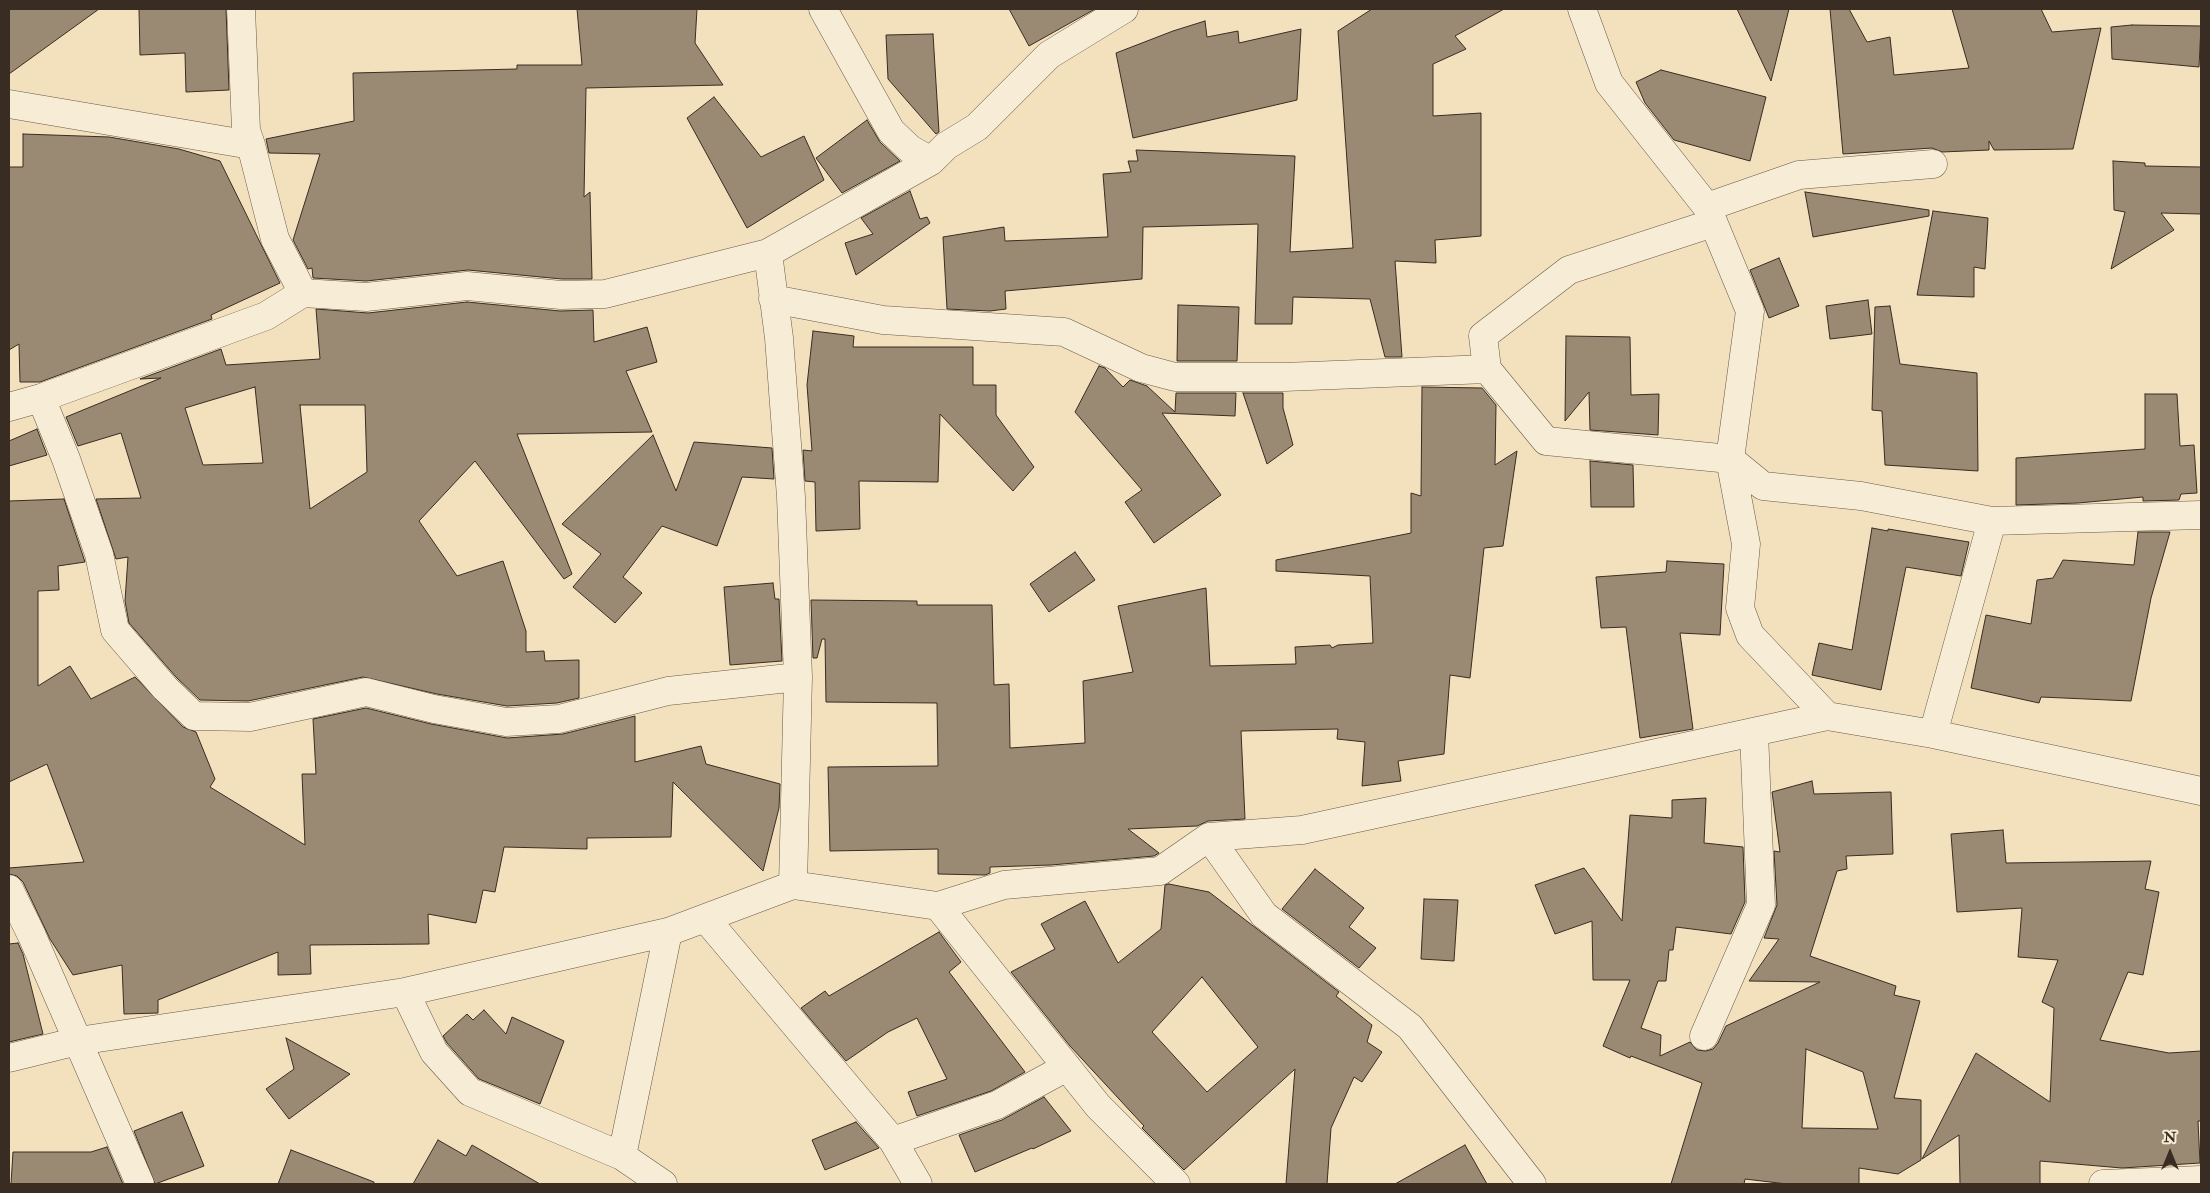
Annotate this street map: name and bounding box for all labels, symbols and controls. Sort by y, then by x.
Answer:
north arrow [2145,1128,2195,1178]
text: N [2164,1129,2176,1146]

